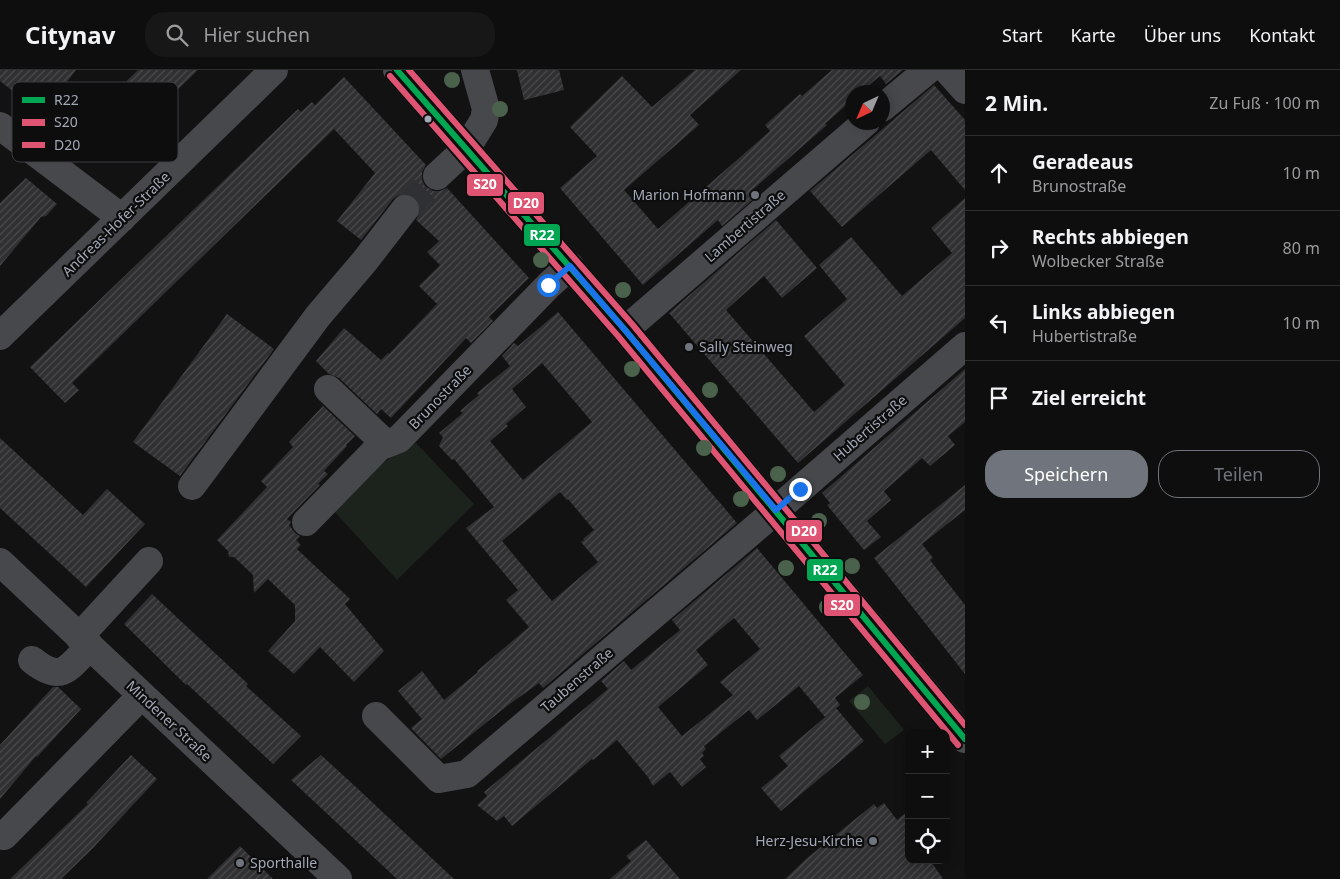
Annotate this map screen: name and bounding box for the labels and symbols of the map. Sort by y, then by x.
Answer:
legend [12,82,178,162]
north arrow [845,85,890,130]
text: R22 [54,90,79,109]
text: S20 [54,112,78,131]
unlabelled marker [423,114,433,124]
text: D20 [54,135,80,154]
street label: Andreas-Hofer-Straße [57,167,174,280]
line badge: S20 [466,173,504,197]
text: S20 [473,174,497,193]
place label: Marion Hofmann [632,185,745,204]
street label: Lambertistraße [700,185,789,266]
marker: Marion Hofmann [749,189,761,201]
line badge: D20 [507,191,545,215]
text: D20 [513,193,539,212]
line badge: R22 [523,223,561,247]
text: R22 [529,225,555,244]
route start [537,274,560,297]
place label: Sally Steinweg [699,337,793,356]
marker: Sally Steinweg [683,341,695,353]
street label: Brunostraße [404,360,475,433]
street label: Hubertistraße [829,390,911,465]
route end [789,478,812,501]
line badge: D20 [785,519,823,543]
text: D20 [791,521,817,540]
line badge: R22 [806,558,844,582]
text: R22 [812,560,838,579]
line badge: S20 [823,593,861,617]
text: S20 [830,595,854,614]
street label: Taubenstraße [536,643,617,716]
street label: Mindener Straße [123,676,216,765]
place label: Herz-Jesu-Kirche [755,831,863,850]
marker: Herz-Jesu-Kirche [867,835,879,847]
place label: Sporthalle [250,853,317,872]
marker: Sporthalle [234,857,246,869]

